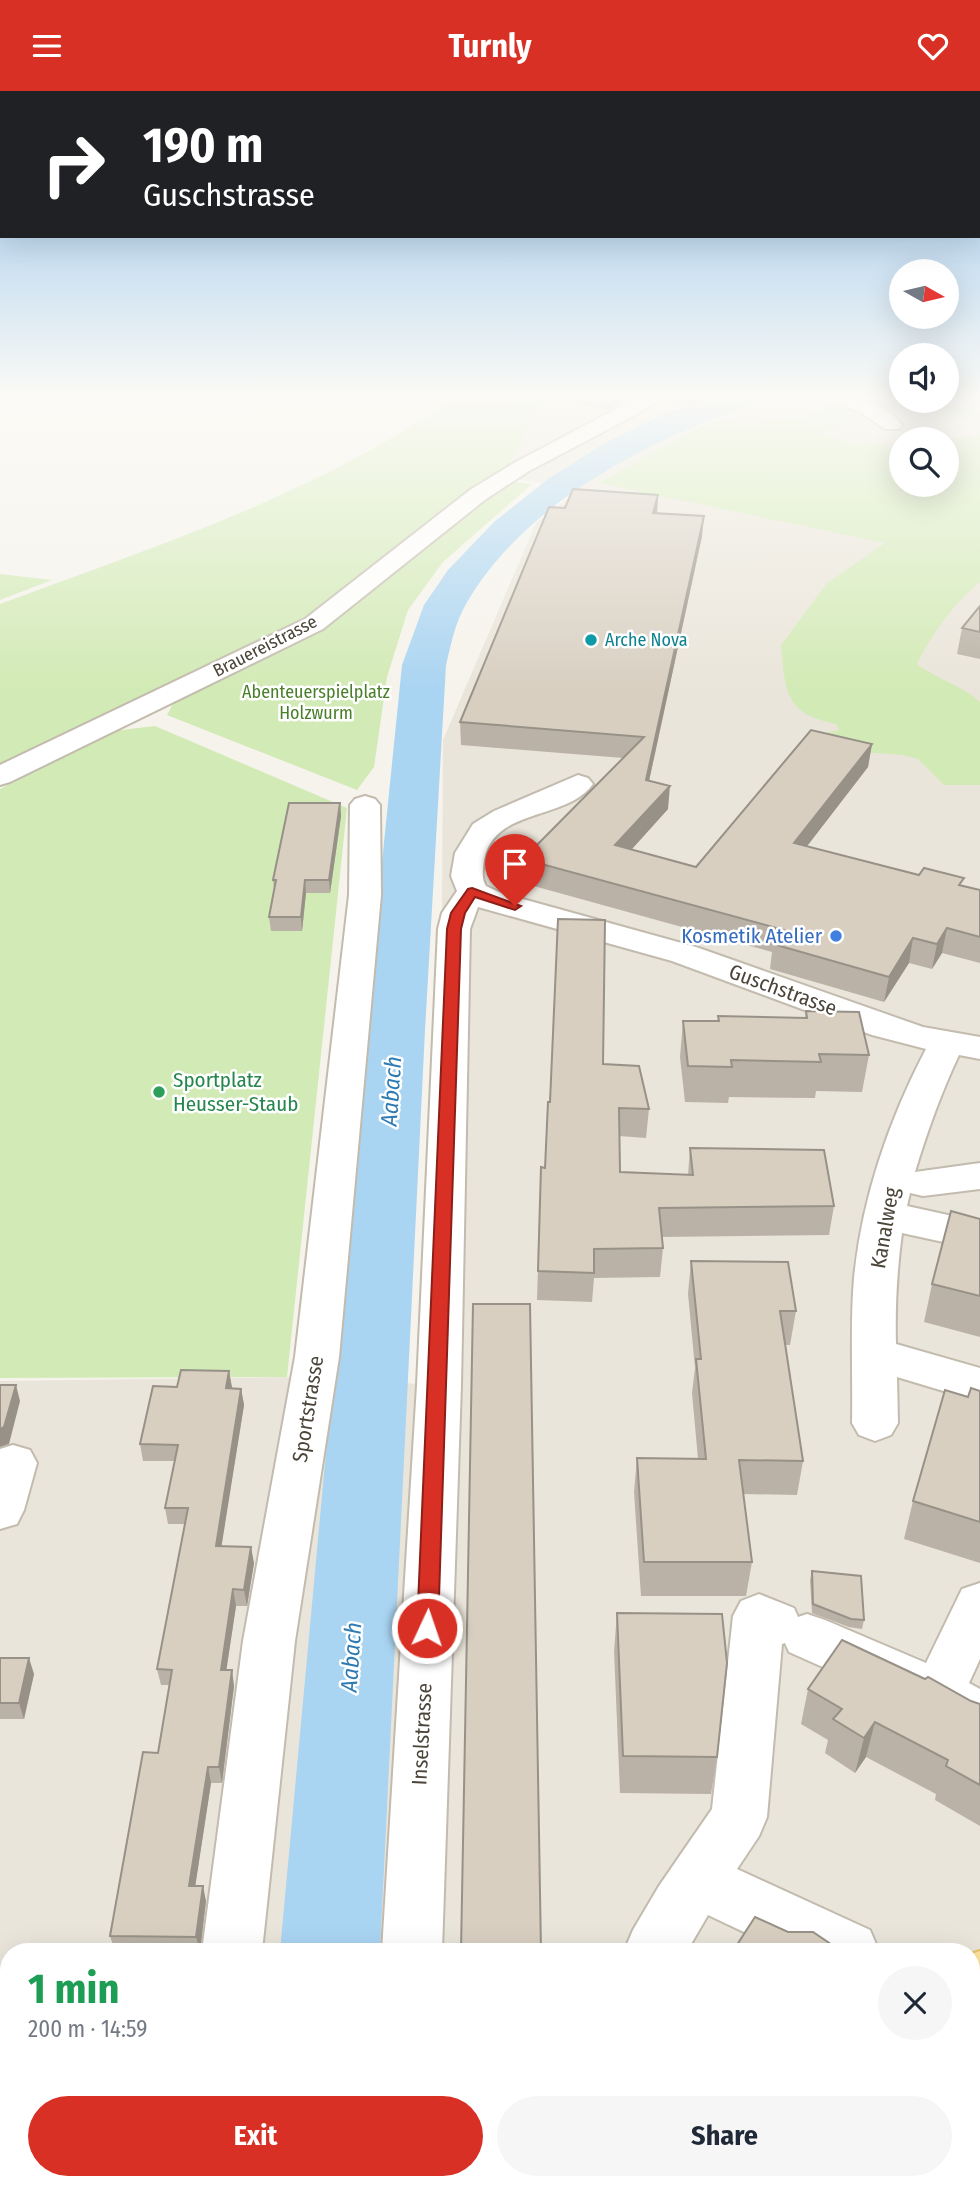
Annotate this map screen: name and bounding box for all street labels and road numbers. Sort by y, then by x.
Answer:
street label: Brauereistrasse [209,610,321,682]
street label: Guschstrasse [726,958,840,1022]
street label: Kanalweg [865,1185,905,1271]
street label: Sportstrasse [287,1354,329,1464]
street label: Inselstrasse [406,1682,438,1786]

